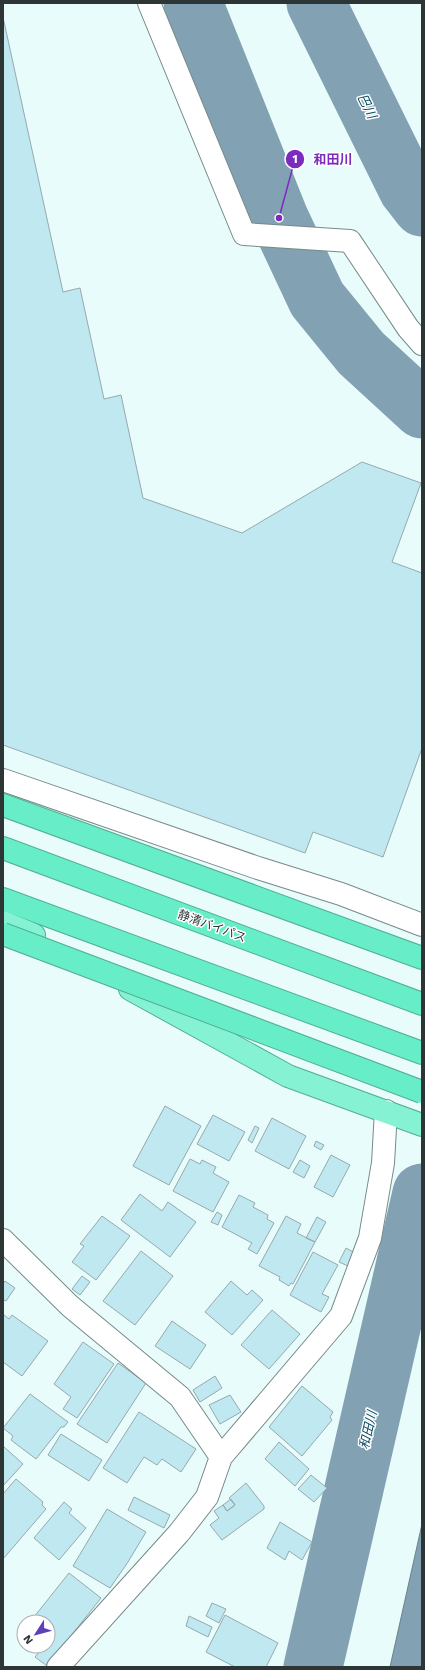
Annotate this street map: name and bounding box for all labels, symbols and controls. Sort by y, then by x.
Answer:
water label: 巴川 [355,91,380,123]
callout: 和田川 [285,147,360,172]
text: 1 [292,152,298,166]
text: 和田川 [313,152,353,167]
street label: 静清バイパス [176,907,248,945]
water label: 和田川 [356,1407,380,1451]
north arrow [16,1614,56,1654]
text: N [21,1632,36,1647]

